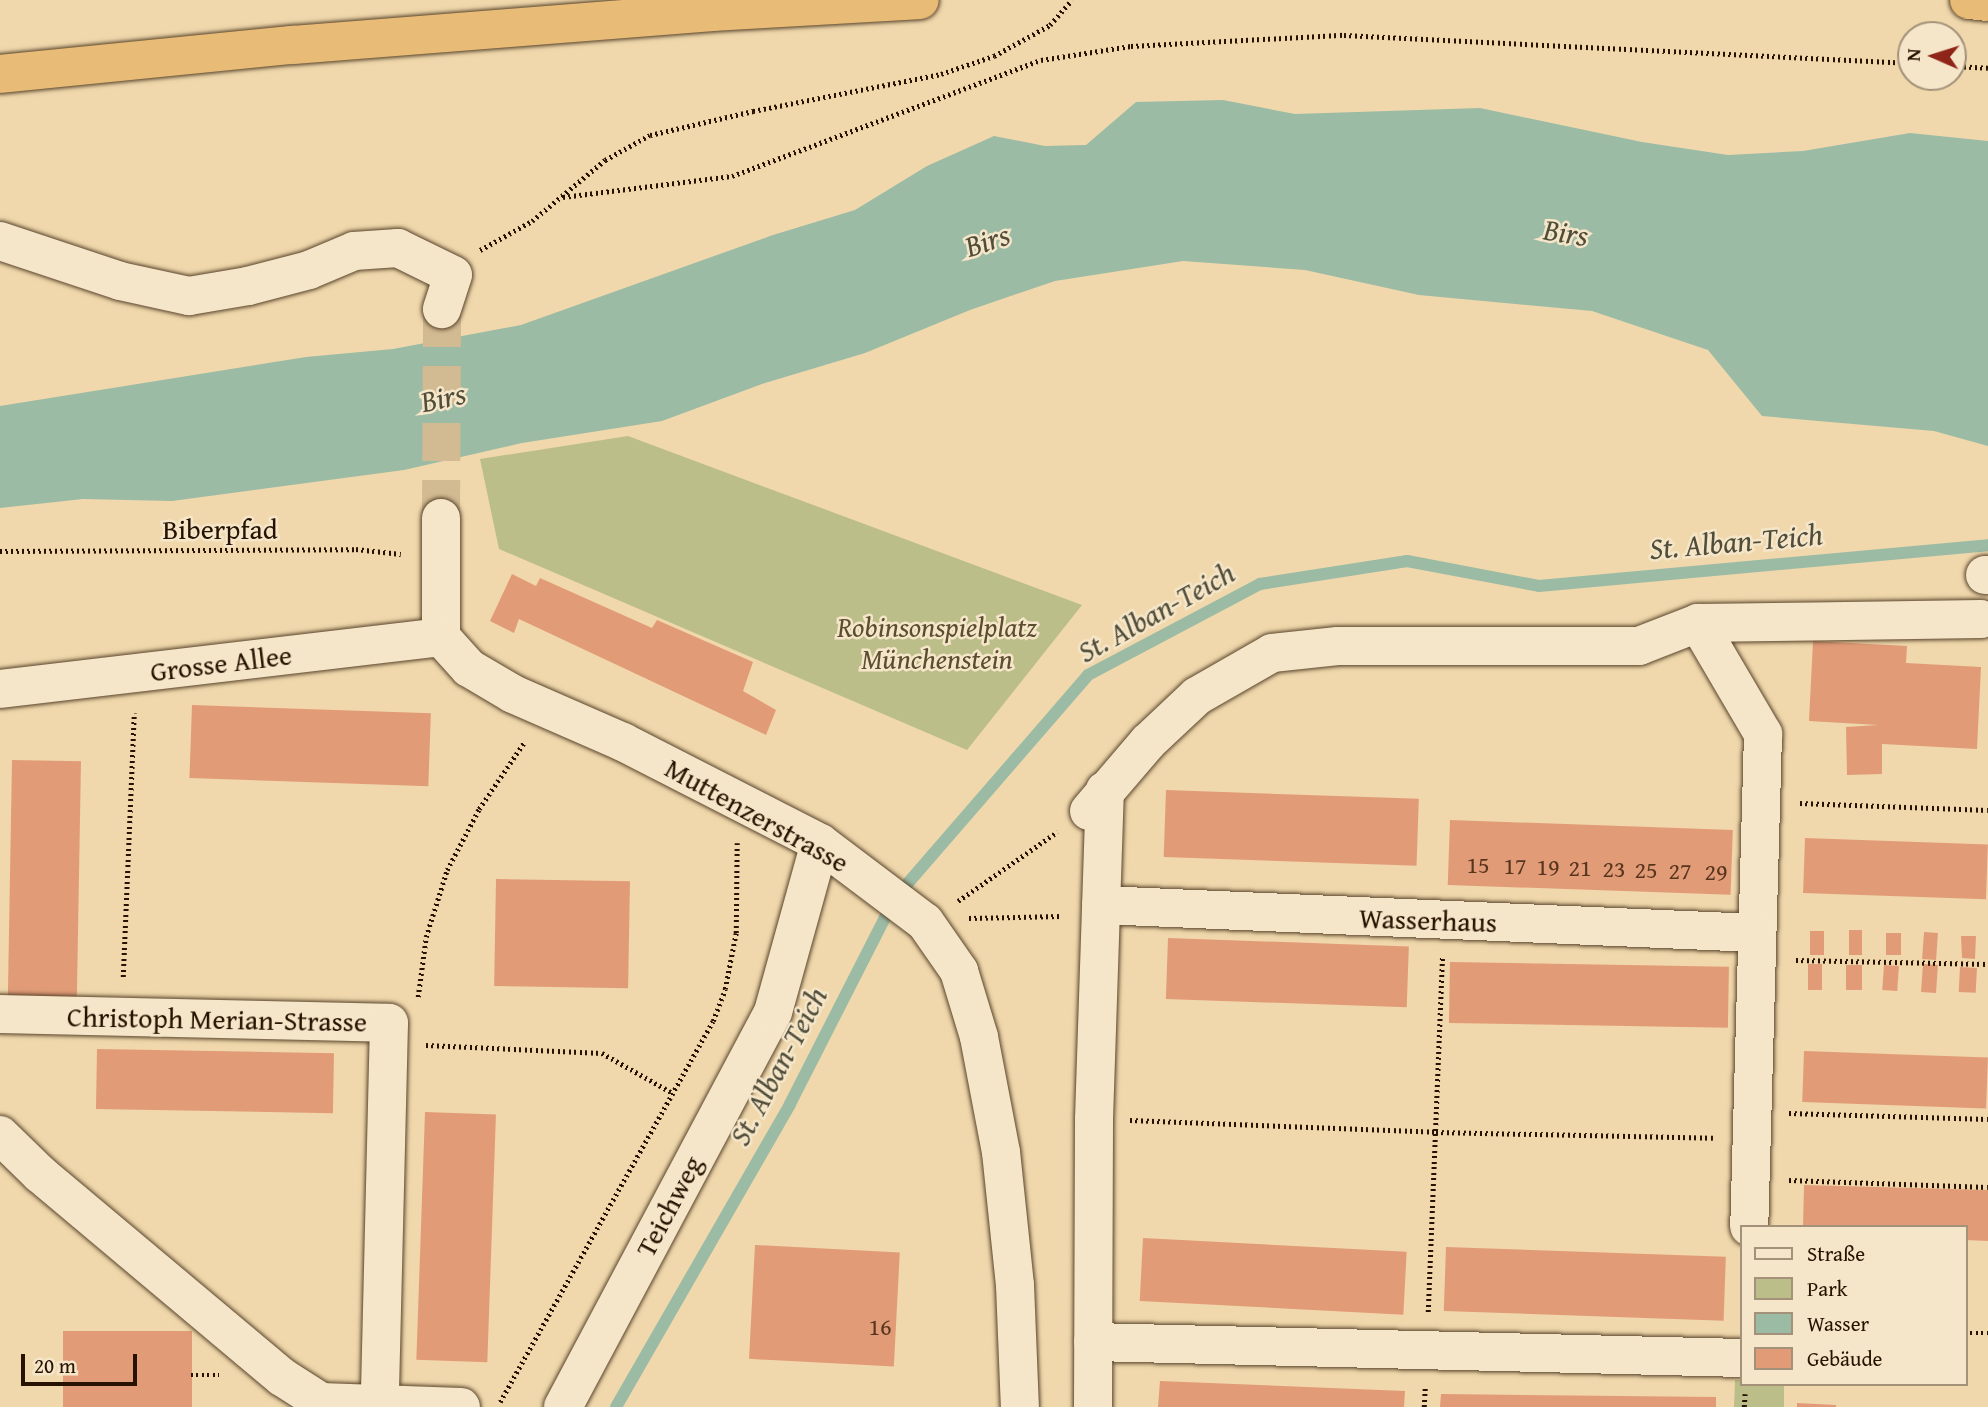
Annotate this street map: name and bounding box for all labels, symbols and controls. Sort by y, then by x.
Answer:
north arrow [1897,21,1967,91]
text: N [1899,48,1927,62]
water label: Birs [1541,211,1591,253]
water label: Birs [960,216,1014,264]
water label: Birs [417,375,469,419]
street label: Biberpfad [162,512,278,546]
water label: St. Alban-Teich [1648,515,1824,567]
water label: St. Alban-Teich [1071,554,1241,670]
park label: Robinsonspielplatz Münchenstein [837,610,1037,676]
street label: Grosse Allee [148,638,294,688]
street label: Muttenzerstrasse [659,751,855,879]
house number: 15 [1466,851,1490,879]
house number: 17 [1503,852,1527,880]
house number: 19 [1536,853,1560,881]
house number: 21 [1568,854,1592,882]
house number: 23 [1602,855,1626,883]
house number: 25 [1634,856,1658,884]
house number: 27 [1668,857,1692,885]
house number: 29 [1704,858,1728,886]
street label: Wasserhaus [1358,901,1498,939]
water label: St. Alban-Teich [721,981,835,1151]
street label: Christoph Merian-Strasse [67,1000,367,1038]
street label: Teichweg [628,1150,710,1262]
legend [1740,1225,1967,1386]
text: Straße [1807,1238,1865,1269]
text: Park [1807,1273,1848,1304]
text: Wasser [1807,1308,1869,1339]
house number: 16 [868,1313,892,1341]
scale bar [24,1340,140,1384]
text: Gebäude [1807,1343,1882,1374]
text: 20 m [34,1350,76,1381]

